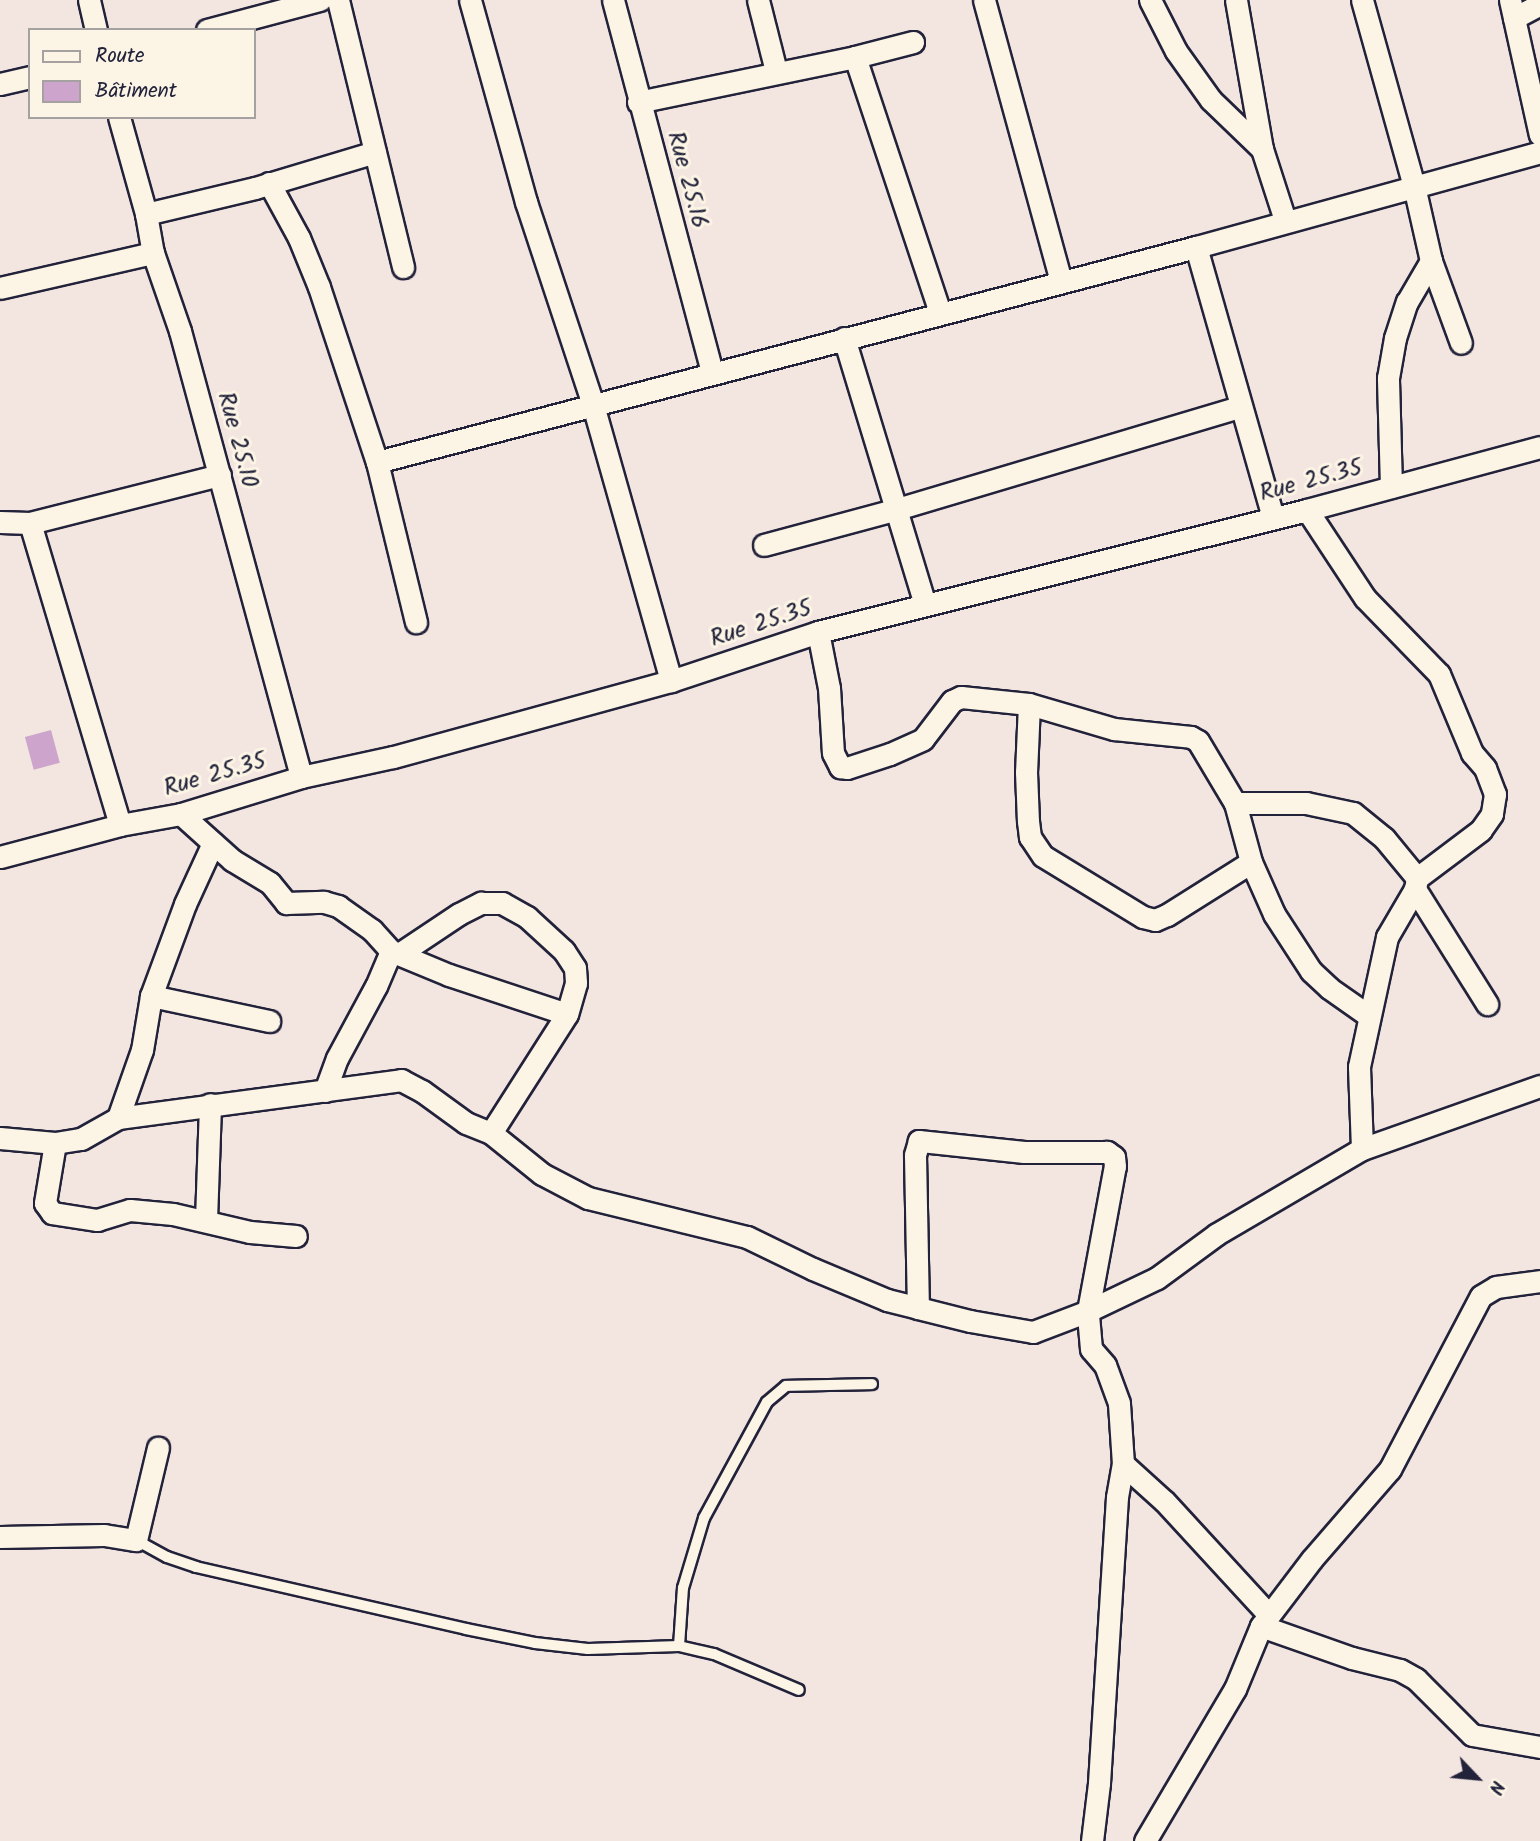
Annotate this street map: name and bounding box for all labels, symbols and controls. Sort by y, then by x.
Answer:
legend [28,28,256,119]
text: Route [95,40,144,73]
text: Bâtiment [95,75,177,108]
street label: Rue 25.16 [660,128,714,232]
street label: Rue 25.10 [210,389,264,491]
street label: Rue 25.35 [1257,453,1365,509]
street label: Rue 25.35 [707,594,815,654]
street label: Rue 25.35 [161,747,269,803]
north arrow [1442,1743,1512,1813]
text: N [1480,1775,1512,1799]

